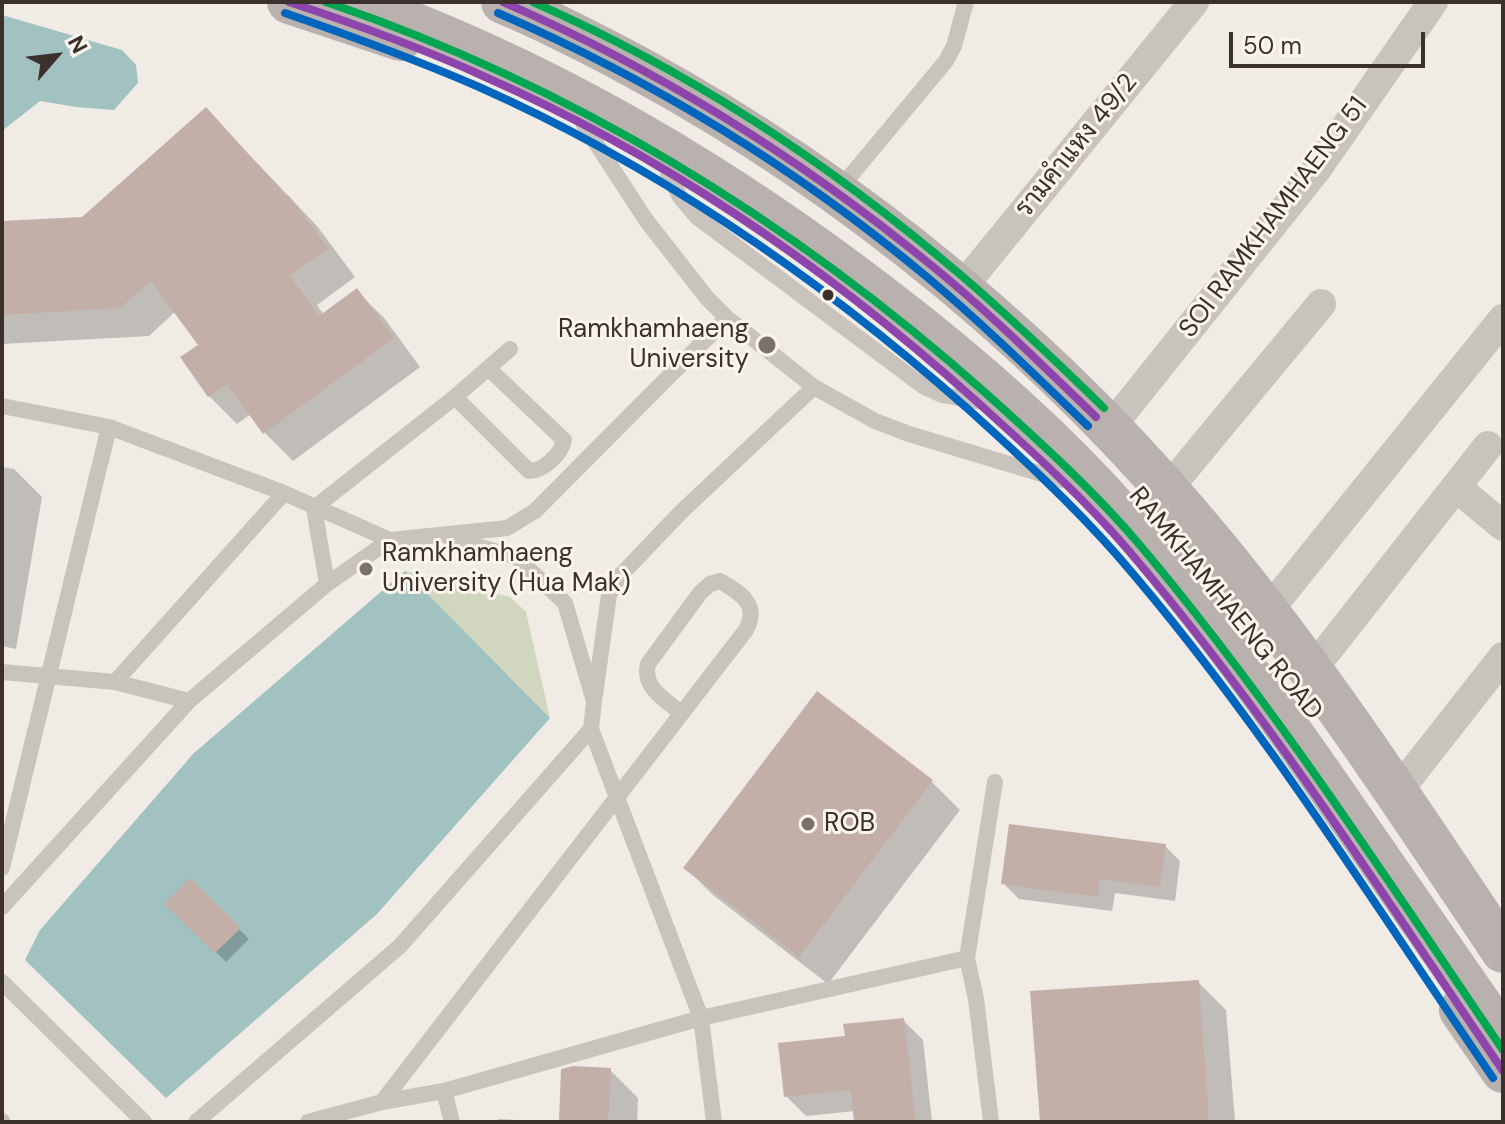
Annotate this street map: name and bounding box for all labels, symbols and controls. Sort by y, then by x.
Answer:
north arrow [16,16,96,96]
scale bar [1233,16,1429,66]
text: 50 m [1243,30,1302,61]
text: N [61,31,94,58]
street label: รามคำแหง 49/2 [1010,68,1144,224]
street label: SOI RAMKHAMHAENG 51 [1173,92,1375,344]
unlabelled marker [820,287,836,303]
place label: Ramkhamhaeng University [558,314,749,376]
marker: Ramkhamhaeng University [756,334,778,356]
street label: RAMKHAMHAENG ROAD [1122,481,1328,727]
place label: Ramkhamhaeng University (Hua Mak) [382,538,631,600]
marker: Ramkhamhaeng University (Hua Mak) [357,560,375,578]
place label: ROB [824,808,875,840]
marker: ROB [799,815,817,833]

